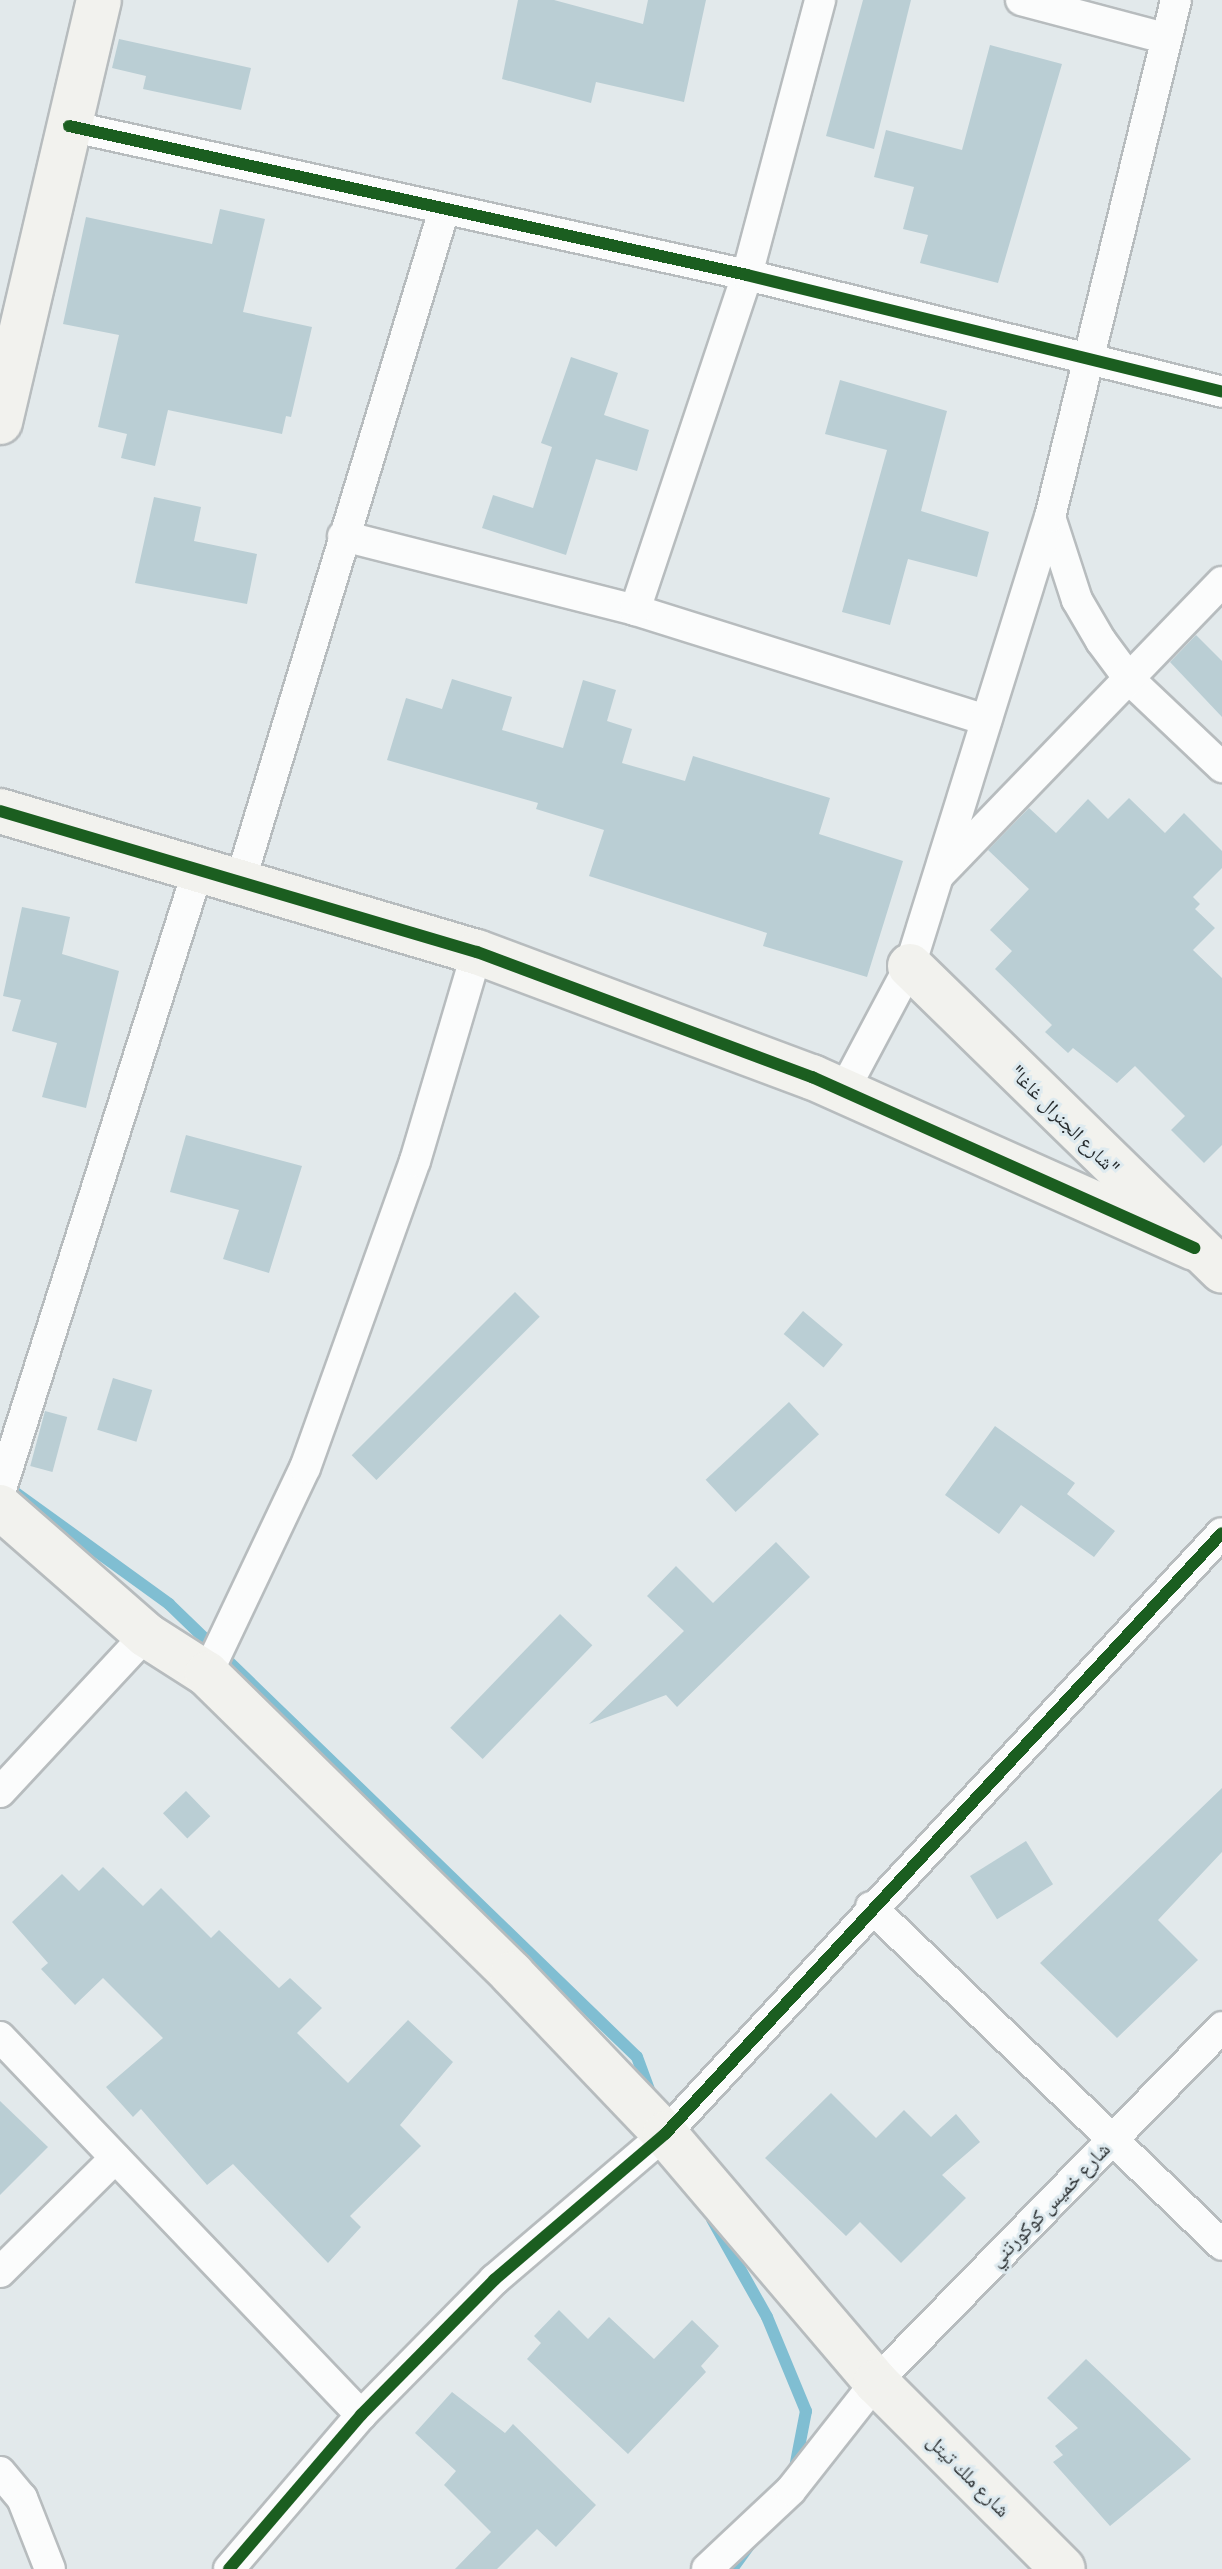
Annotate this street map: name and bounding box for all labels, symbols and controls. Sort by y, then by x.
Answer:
street label: "شارع الجنرال غاغا" [1006,1061,1124,1179]
street label: شارع خميس كوكورتني [984,2137,1114,2271]
street label: شارع ملك تيتل [923,2429,1015,2521]

